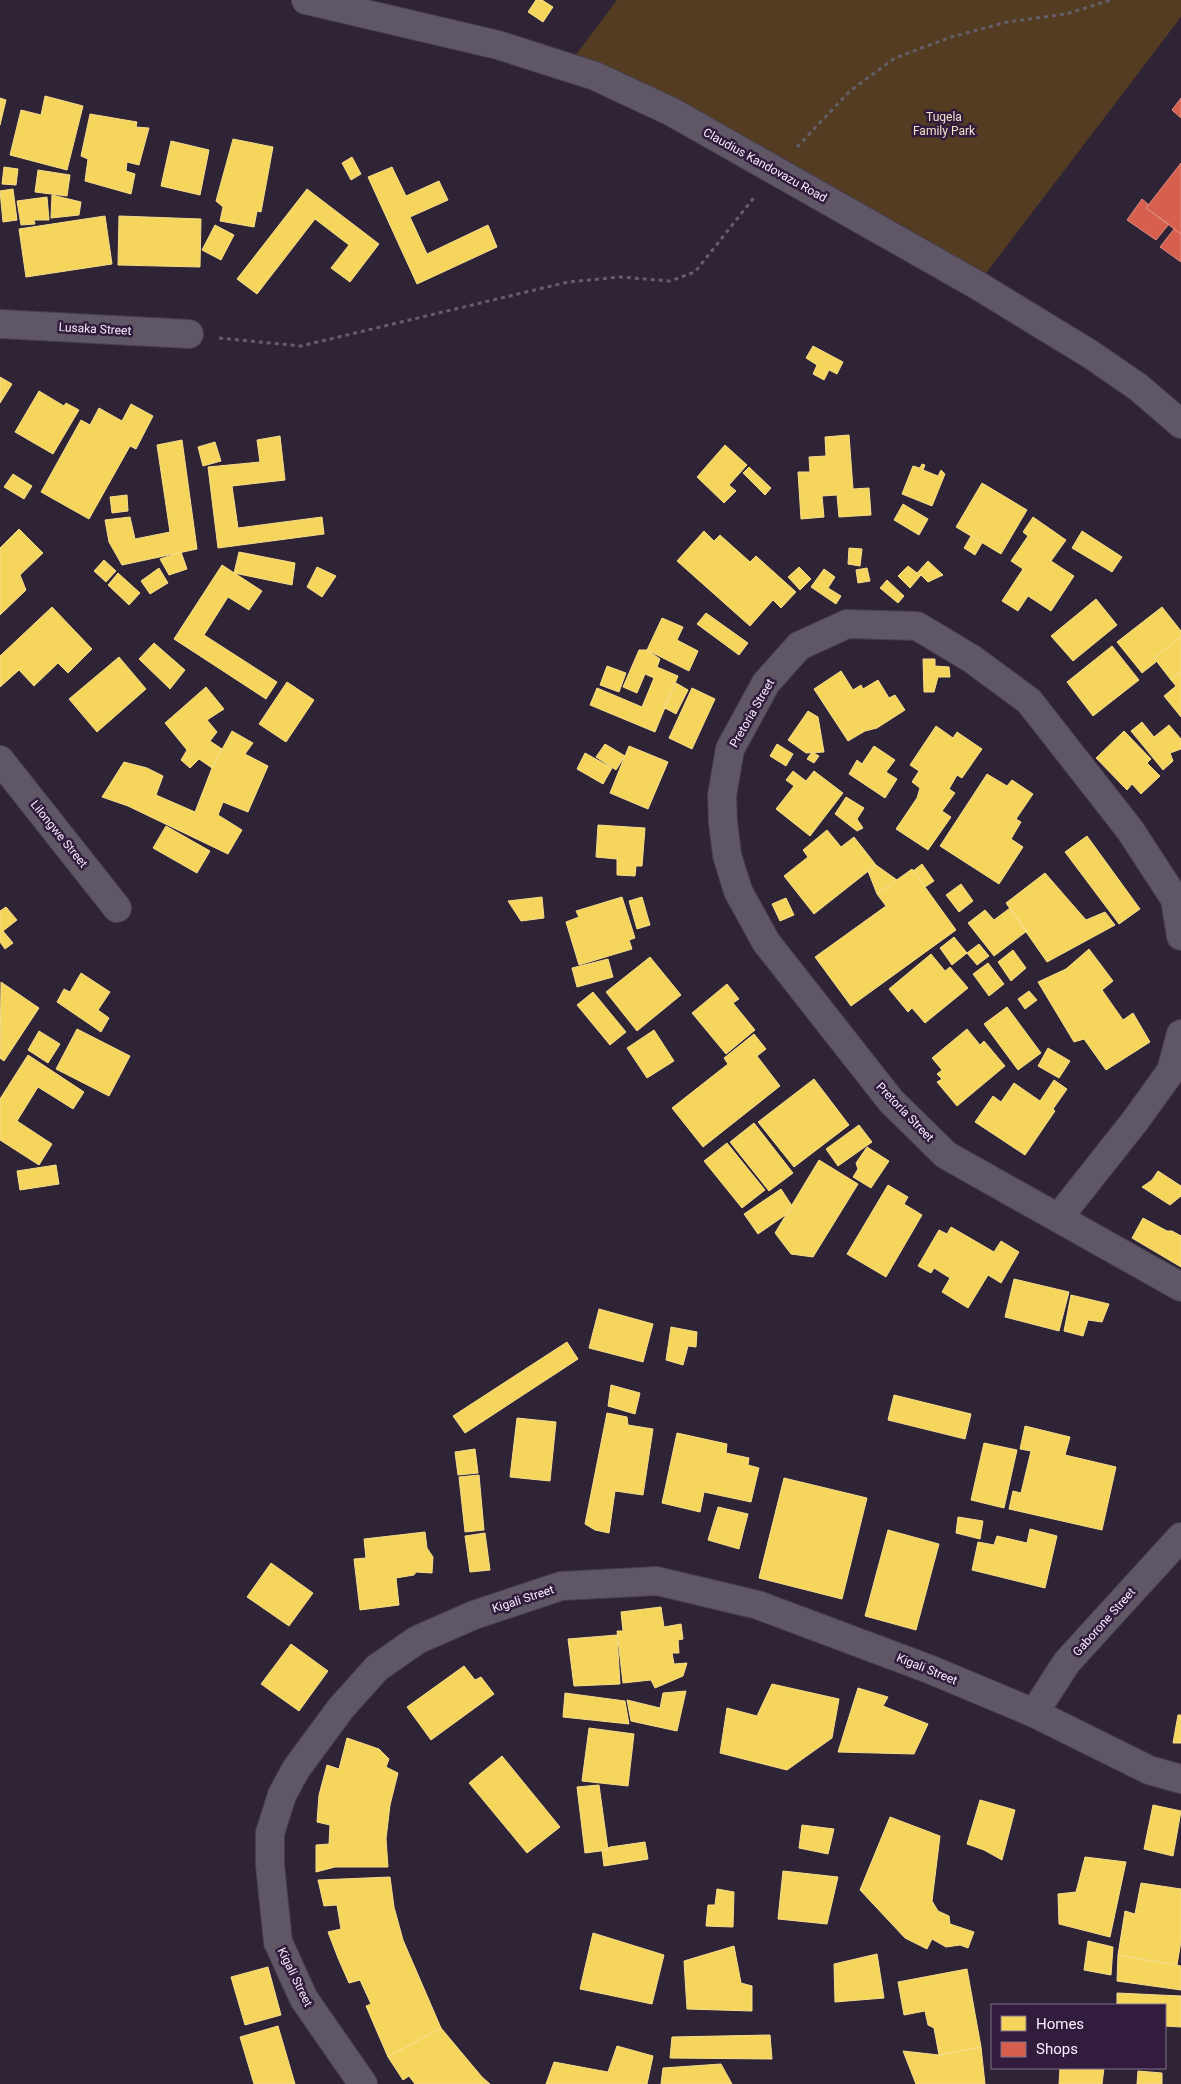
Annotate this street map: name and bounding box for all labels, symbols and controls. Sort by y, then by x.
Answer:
park label: Tugela Family Park [913,110,976,138]
street label: Claudius Kandovazu Road [701,125,829,205]
street label: Lusaka Street [58,320,132,338]
street label: Pretoria Street [727,676,777,750]
street label: Lilongwe Street [28,798,90,871]
street label: Pretoria Street [873,1080,937,1144]
street label: Kigali Street [490,1582,556,1616]
street label: Gaborone Street [1070,1585,1138,1659]
street label: Kigali Street [895,1650,959,1688]
street label: Kigali Street [275,1945,315,2009]
legend [991,2004,1166,2069]
text: Homes [1036,2015,1084,2033]
text: Shops [1036,2040,1078,2058]

